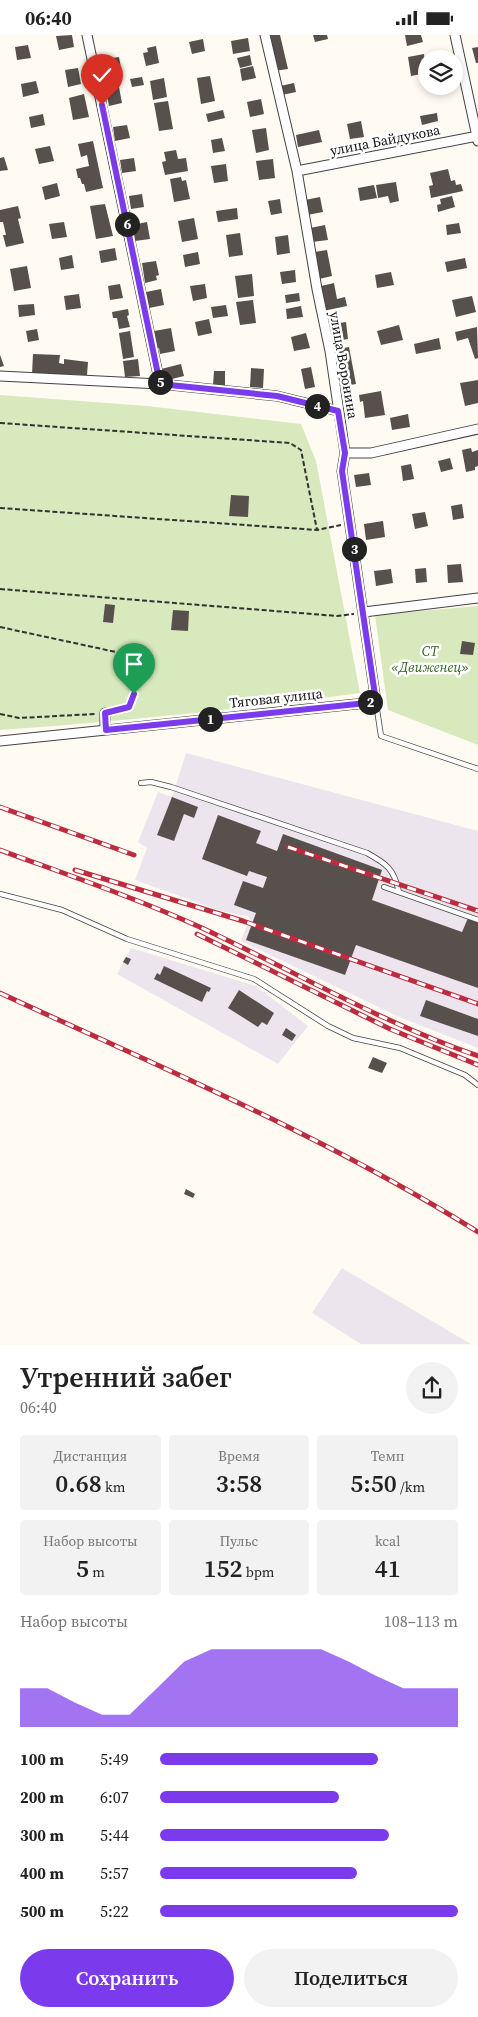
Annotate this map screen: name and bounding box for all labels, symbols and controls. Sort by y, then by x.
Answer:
text: 06:40 [25,5,72,31]
map controls [418,50,463,95]
button: layers [418,50,463,95]
pin [81,54,123,105]
icon: check [88,61,116,89]
street label: улица Байдукова [328,119,443,160]
pin: 6 [114,211,140,237]
text: 6 [124,214,131,234]
street label: улица Воронина [325,310,363,421]
pin: 5 [148,369,172,395]
text: 5 [157,372,164,392]
pin: 4 [304,393,330,419]
text: 4 [314,396,321,416]
pin: 3 [342,537,366,561]
text: 3 [351,539,358,559]
park label: СТ «Движенец» [391,641,469,677]
pin [113,643,155,694]
icon: arrive [120,650,148,678]
street label: Тяговая улица [228,683,324,713]
pin: 2 [358,689,382,715]
text: 2 [367,692,374,712]
pin: 1 [198,707,222,731]
text: 1 [207,709,214,729]
text: Утренний забег [20,1358,232,1396]
button: share [406,1362,458,1414]
text: 06:40 [20,1396,57,1418]
text: Дистанция [53,1446,127,1466]
text: Время [218,1446,260,1466]
text: Темп [371,1446,405,1466]
text: 0.68 [55,1466,102,1500]
text: 3:58 [216,1466,262,1500]
text: 5:50 [350,1466,397,1500]
text: km [102,1477,125,1497]
text: /km [397,1477,425,1497]
text: Набор высоты [43,1531,138,1551]
text: Пульс [220,1531,258,1551]
text: kcal [375,1531,400,1551]
text: 5 [76,1551,89,1585]
text: 152 [203,1551,243,1585]
text: 41 [375,1551,401,1585]
text: m [89,1562,105,1582]
text: bpm [243,1562,274,1582]
text: Набор высоты [20,1610,128,1632]
text: 108–113 m [384,1610,458,1632]
text: 100 m [20,1748,64,1770]
text: 5:49 [100,1748,129,1770]
text: 200 m [20,1786,64,1808]
text: 6:07 [100,1786,129,1808]
text: 300 m [20,1824,64,1846]
text: 5:44 [100,1824,129,1846]
text: 400 m [20,1862,64,1884]
text: 5:57 [100,1862,129,1884]
text: 500 m [20,1900,64,1922]
text: 5:22 [100,1900,129,1922]
button: Сохранить [20,1949,234,2007]
button: Поделиться [244,1949,458,2007]

